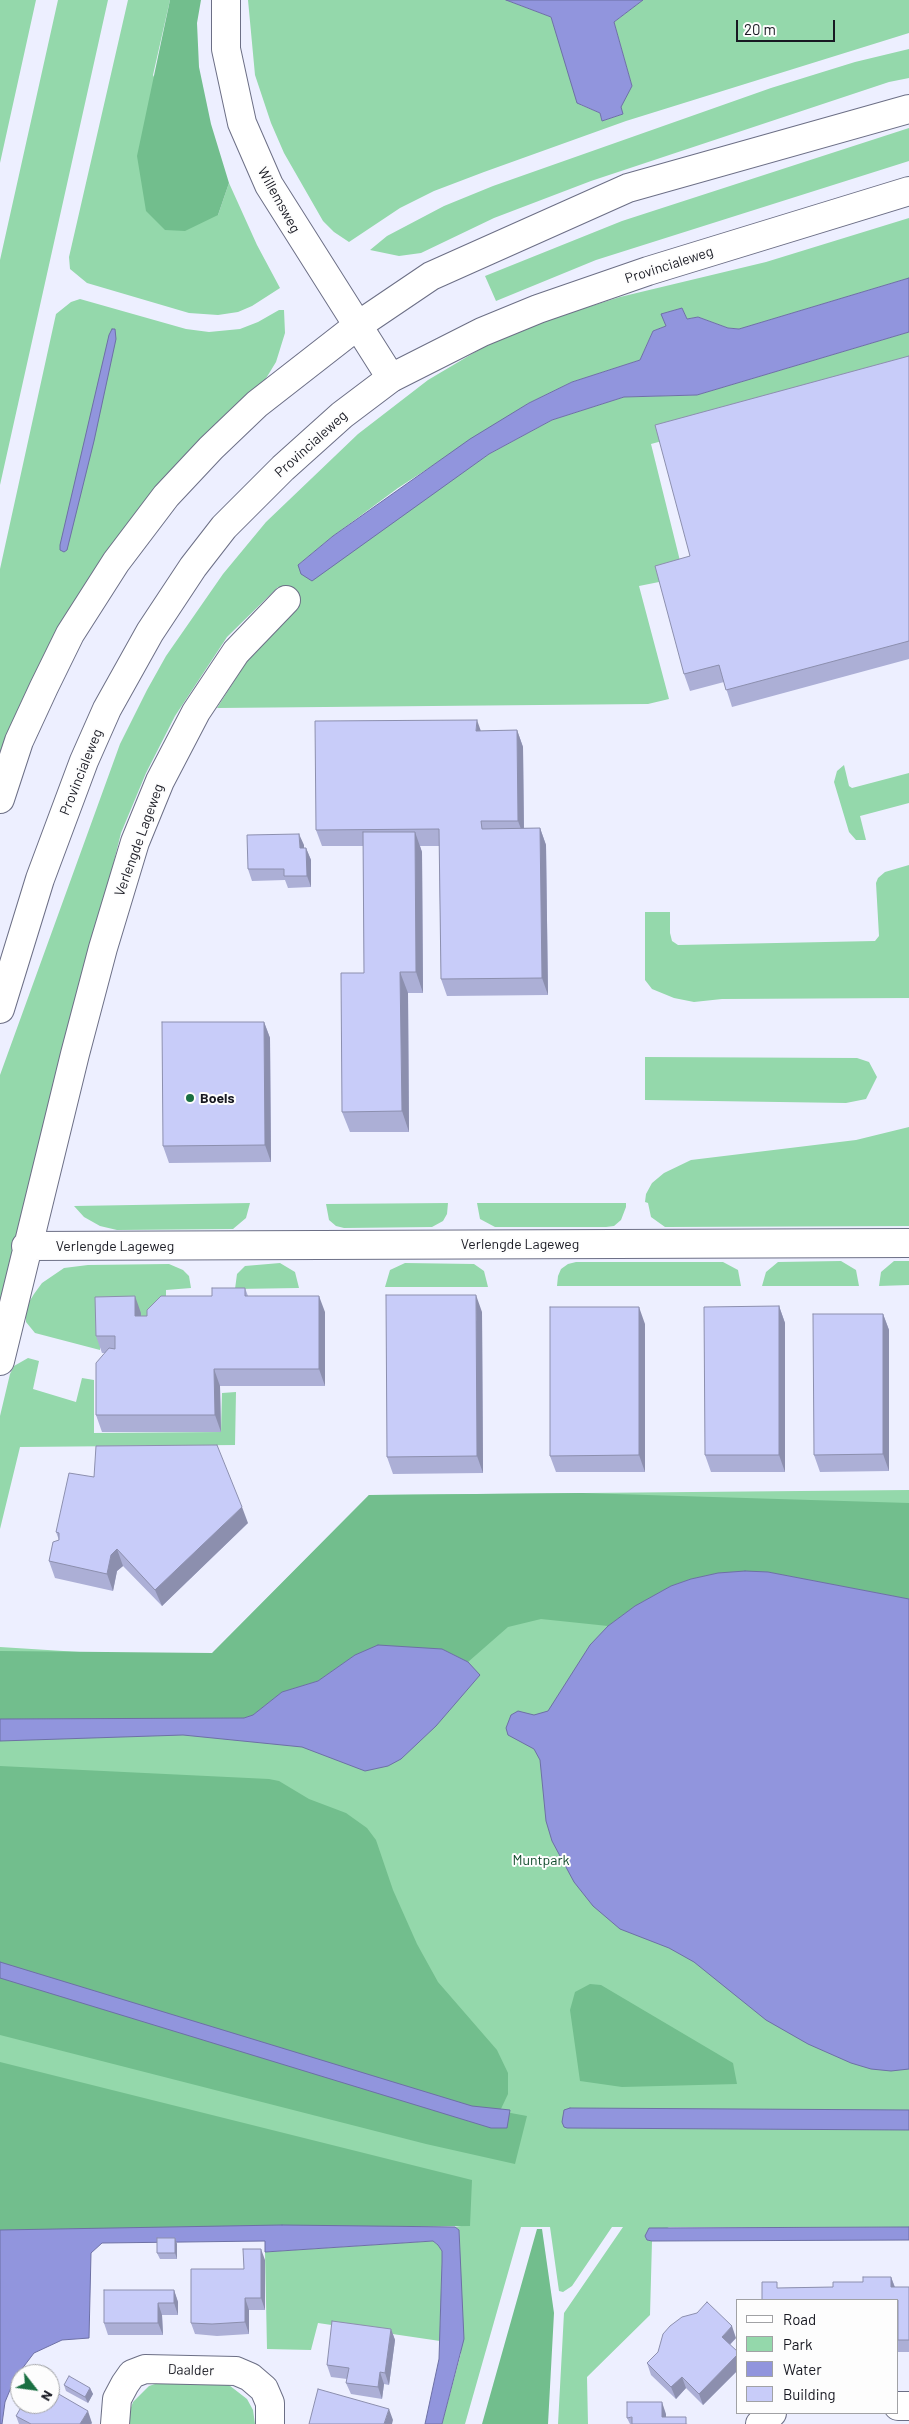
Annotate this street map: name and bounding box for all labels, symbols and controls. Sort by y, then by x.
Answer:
scale bar [739,10,838,42]
text: 20 m [744,20,776,38]
street label: Willemsweg [254,164,304,236]
street label: Provincialeweg [623,243,715,287]
street label: Provincialeweg [271,407,351,481]
street label: Provincialeweg [56,726,106,818]
street label: Verlengde Lageweg [111,781,167,899]
place label: Boels [200,1090,235,1106]
marker: Boels [184,1092,196,1104]
street label: Verlengde Lageweg [461,1236,579,1252]
street label: Verlengde Lageweg [56,1238,174,1254]
park label: Muntpark [512,1852,570,1868]
legend [736,2299,899,2414]
text: Road [783,2310,816,2328]
text: Park [783,2335,812,2353]
text: Water [783,2360,822,2378]
street label: Daalder [168,2361,214,2379]
north arrow [10,2364,60,2414]
text: Building [783,2385,836,2403]
text: N [38,2388,57,2405]

